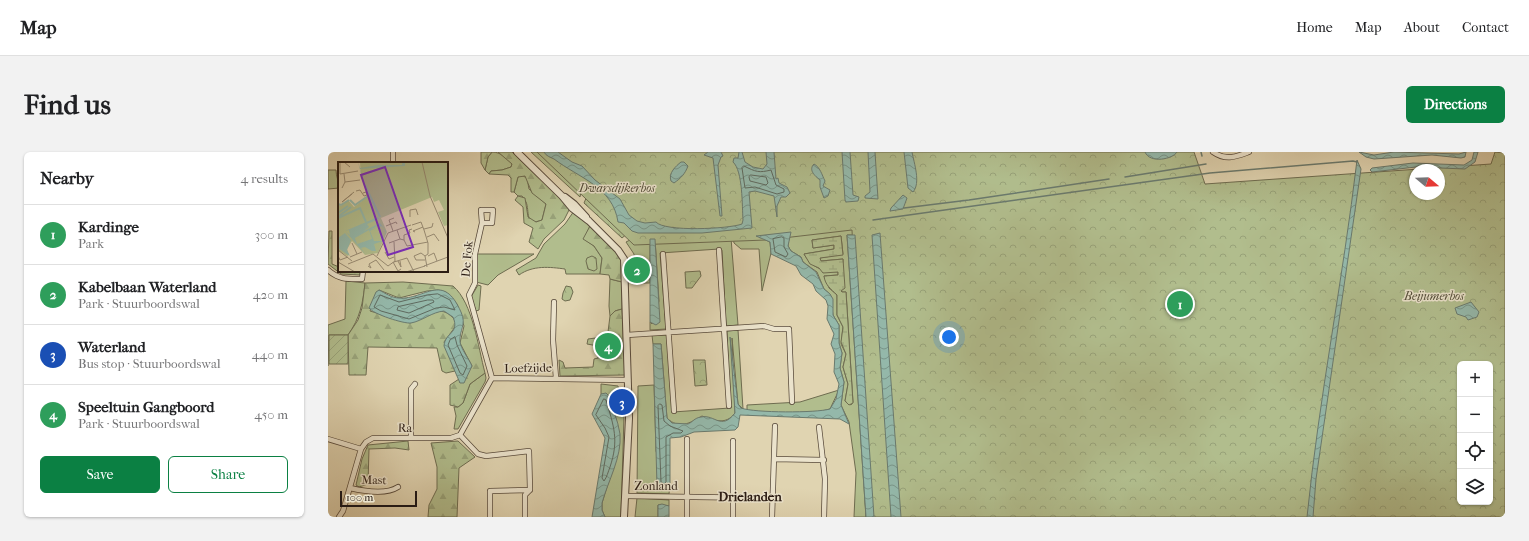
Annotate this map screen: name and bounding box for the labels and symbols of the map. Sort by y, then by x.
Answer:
inset map [338,162,448,272]
north arrow [1409,164,1445,200]
park label: Dwarsdijkerbos [578,181,655,195]
street label: De Fok [458,240,476,278]
pin: 2 [624,255,650,285]
pin: 1 [1167,289,1193,319]
park label: Beijumerbos [1403,289,1464,303]
your location [939,327,959,347]
pin: 4 [595,331,621,361]
street label: Loefzijde [504,361,552,375]
pin: 3 [609,387,635,417]
street label: Ra [398,421,413,435]
street label: Mast [361,473,387,487]
street label: Zonland [634,479,678,493]
scale bar [340,489,417,508]
district label: Drielanden [718,489,782,504]

